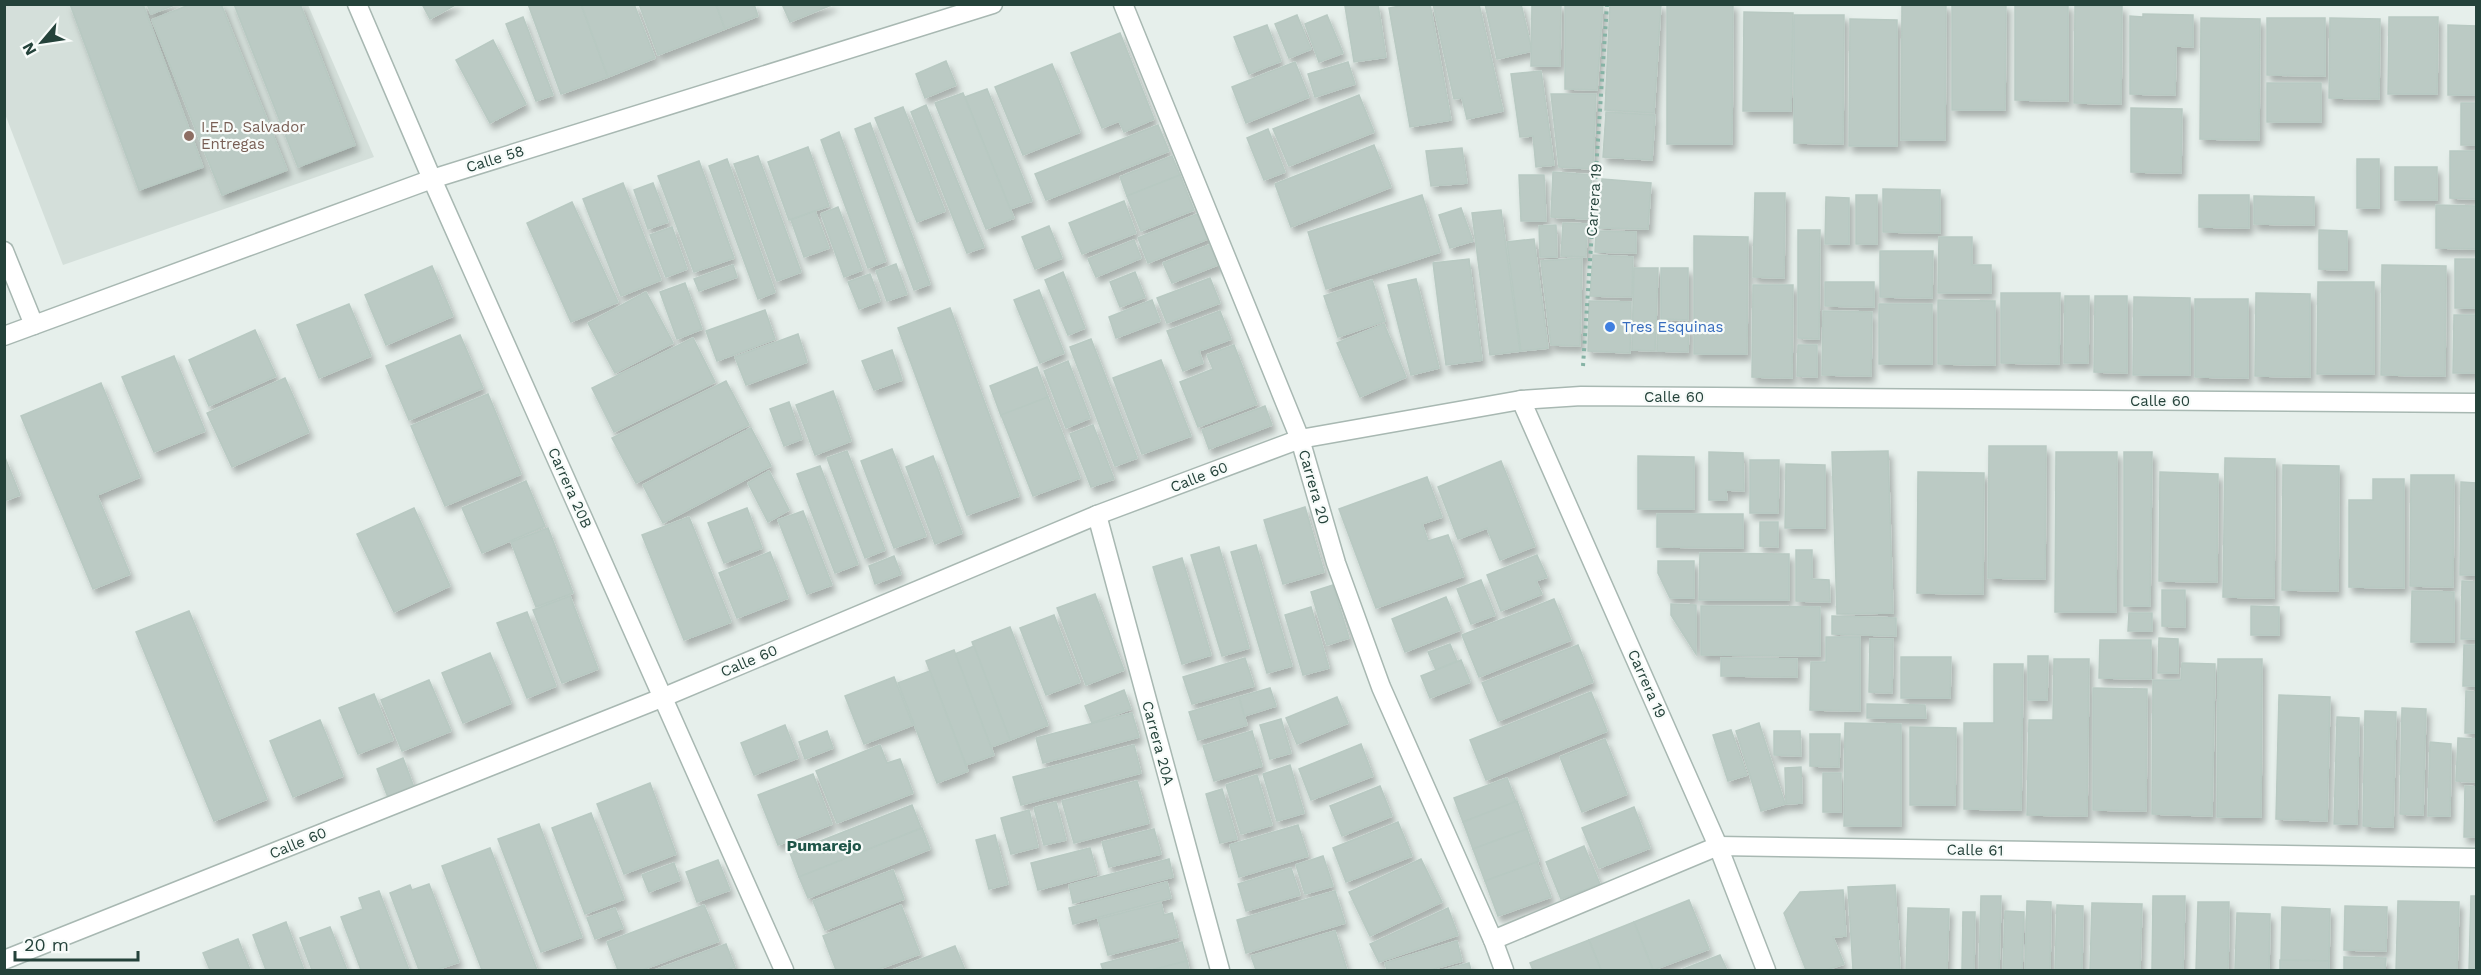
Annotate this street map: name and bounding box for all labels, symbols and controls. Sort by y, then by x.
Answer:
north arrow [12,12,72,72]
text: N [18,39,41,59]
place label: I.E.D. Salvador Entregas [201,118,305,153]
marker: I.E.D. Salvador Entregas [182,129,196,143]
street label: Calle 58 [464,142,526,176]
street label: Carrera 19 [1582,163,1606,237]
place label: Tres Esquinas [1622,318,1723,336]
marker: Tres Esquinas [1603,320,1617,334]
street label: Calle 60 [1644,388,1704,406]
street label: Calle 60 [2130,392,2190,410]
street label: Carrera 20B [544,445,596,531]
street label: Carrera 20 [1295,448,1333,526]
street label: Calle 60 [1168,458,1230,496]
street label: Calle 60 [718,641,780,681]
street label: Carrera 19 [1624,647,1670,721]
street label: Carrera 20A [1138,699,1178,787]
street label: Calle 60 [267,823,329,863]
district label: Pumarejo [786,836,862,855]
street label: Calle 61 [1946,841,2004,859]
scale bar [15,924,138,962]
text: 20 m [24,934,69,955]

